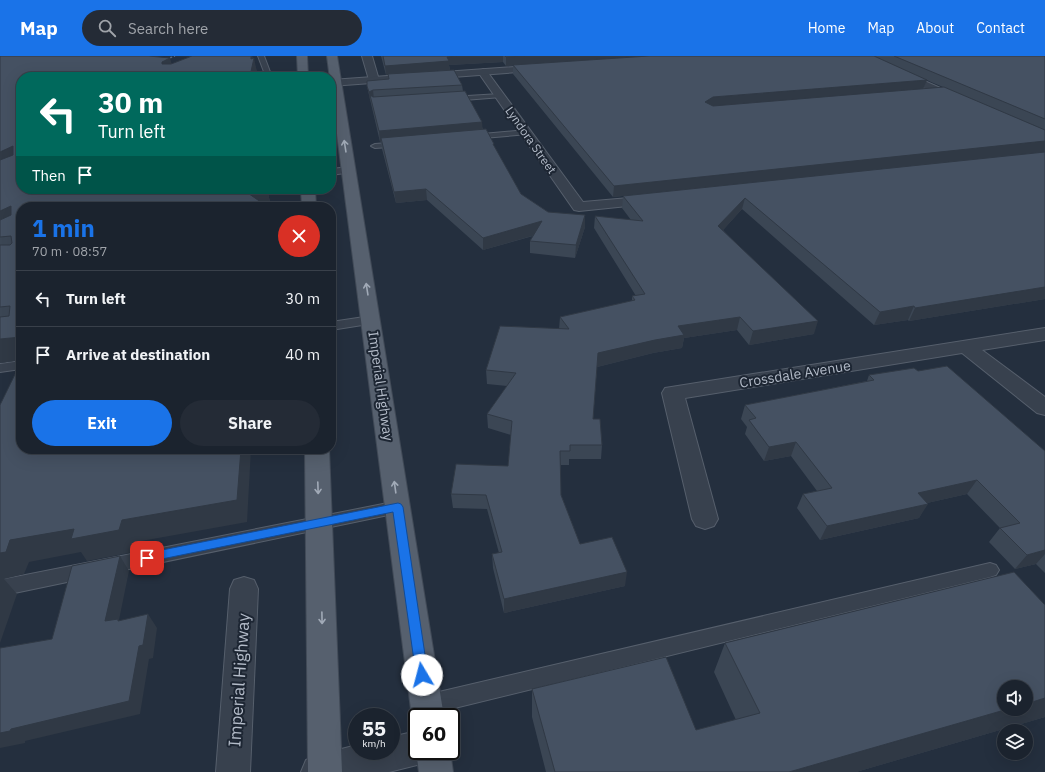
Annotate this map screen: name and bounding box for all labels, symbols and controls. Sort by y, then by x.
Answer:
search box [82,10,362,46]
text: Map [20,16,58,40]
icon: search [96,17,118,39]
text: Search here [128,19,208,38]
text: Home [808,19,845,37]
text: Map [867,19,894,37]
text: About [916,19,954,37]
text: Contact [976,19,1025,37]
text: 30 m [98,84,163,121]
icon: left [32,88,84,140]
street label: Lyndora Street [502,104,560,176]
text: Turn left [98,120,166,143]
one-way arrow [341,140,349,153]
icon: arrive [74,164,96,186]
text: Then [32,166,66,185]
text: 1 min [32,212,95,244]
button: close [278,215,320,257]
text: 70 m · 08:57 [32,243,107,260]
one-way arrow [363,282,371,295]
icon: left [32,288,54,310]
text: Turn left [66,289,126,308]
text: 30 m [285,289,320,308]
street label: Imperial Highway [364,330,398,442]
icon: arrive [32,344,54,366]
text: Arrive at destination [66,345,210,364]
text: 40 m [285,345,320,364]
street label: Crossdale Avenue [738,356,852,392]
button: Exit [32,400,172,446]
button: Share [180,400,320,446]
one-way arrow [314,481,322,494]
one-way arrow [391,481,399,494]
pin [130,541,164,575]
icon: arrive [136,547,158,569]
one-way arrow [318,611,326,624]
street label: Imperial Highway [223,612,255,748]
position arrow [401,654,443,696]
map controls [997,680,1033,760]
button: sound [997,680,1033,716]
speed limit sign: 60 [408,708,460,760]
text: 55 [362,715,386,742]
button: layers [997,724,1033,760]
text: km/h [362,737,386,750]

